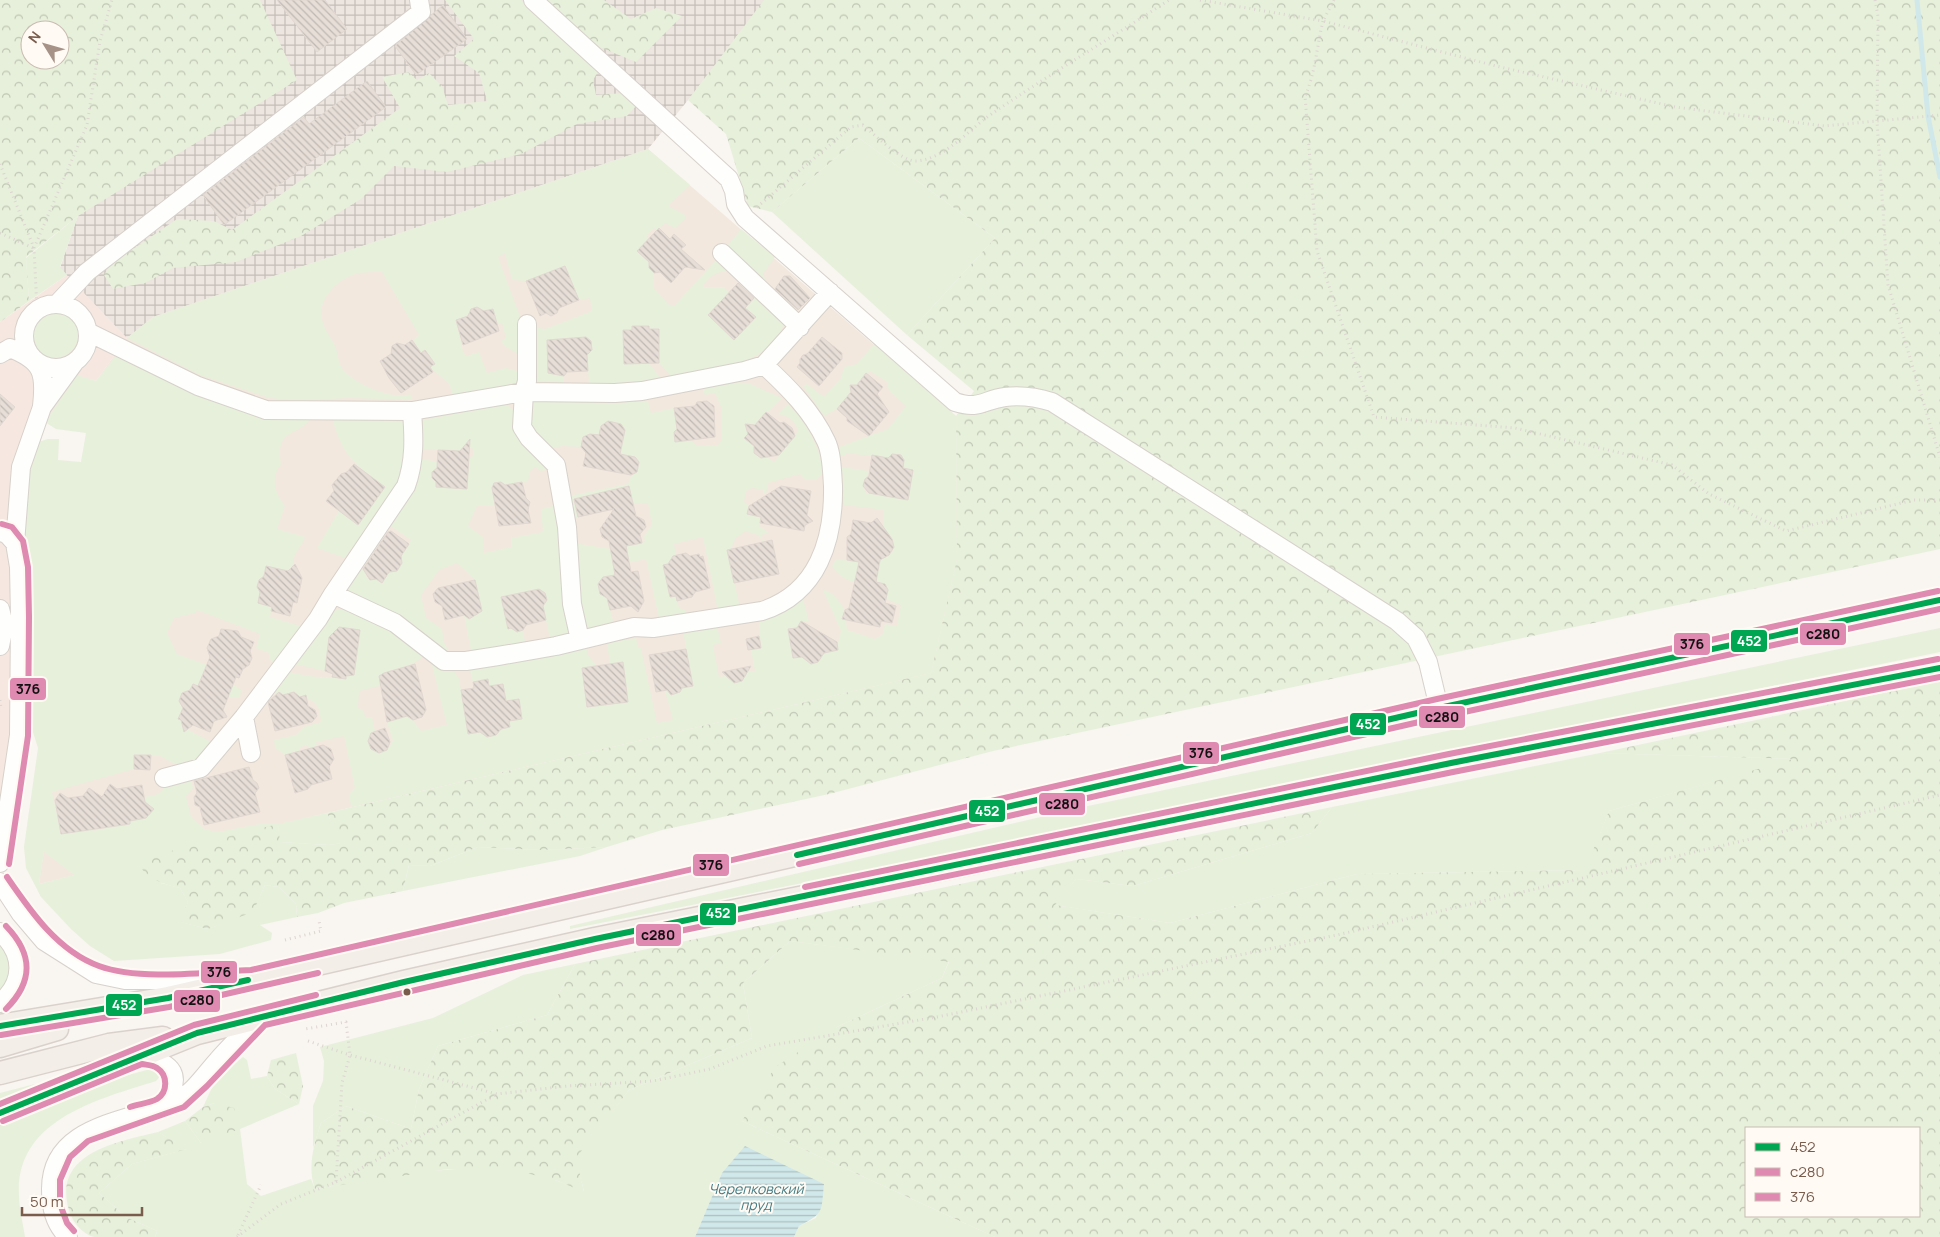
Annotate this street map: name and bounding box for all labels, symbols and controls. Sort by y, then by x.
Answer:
north arrow [20,20,70,70]
text: N [24,27,45,47]
line badge: с280 [1799,622,1847,646]
text: с280 [1806,624,1840,643]
line badge: 452 [1730,629,1768,653]
text: 452 [1737,631,1761,650]
line badge: 376 [1673,632,1711,656]
text: 376 [1680,634,1704,653]
line badge: 376 [9,677,47,701]
text: 376 [16,679,40,698]
line badge: с280 [1418,705,1466,729]
text: с280 [1425,707,1459,726]
line badge: 452 [1349,712,1387,736]
text: 452 [1356,714,1380,733]
line badge: 376 [1182,741,1220,765]
text: 376 [1189,743,1213,762]
line badge: с280 [1038,792,1086,816]
text: с280 [1045,794,1079,813]
line badge: 452 [968,799,1006,823]
text: 452 [975,801,999,820]
line badge: 376 [692,853,730,877]
text: 376 [699,855,723,874]
line badge: 452 [699,902,737,926]
text: 452 [706,903,730,922]
line badge: с280 [635,923,682,947]
text: с280 [641,925,675,944]
line badge: 376 [200,960,238,984]
text: 376 [207,962,231,981]
unlabelled marker [402,987,412,997]
line badge: с280 [173,989,221,1013]
text: с280 [180,990,214,1009]
line badge: 452 [105,993,143,1017]
text: 452 [112,995,136,1014]
legend [1745,1127,1920,1217]
text: 452 [1790,1136,1816,1157]
text: с280 [1790,1161,1825,1182]
water label: Черепковский пруд [709,1179,804,1214]
scale bar [22,1184,142,1216]
text: 376 [1790,1186,1815,1207]
text: 50 m [30,1191,64,1212]

